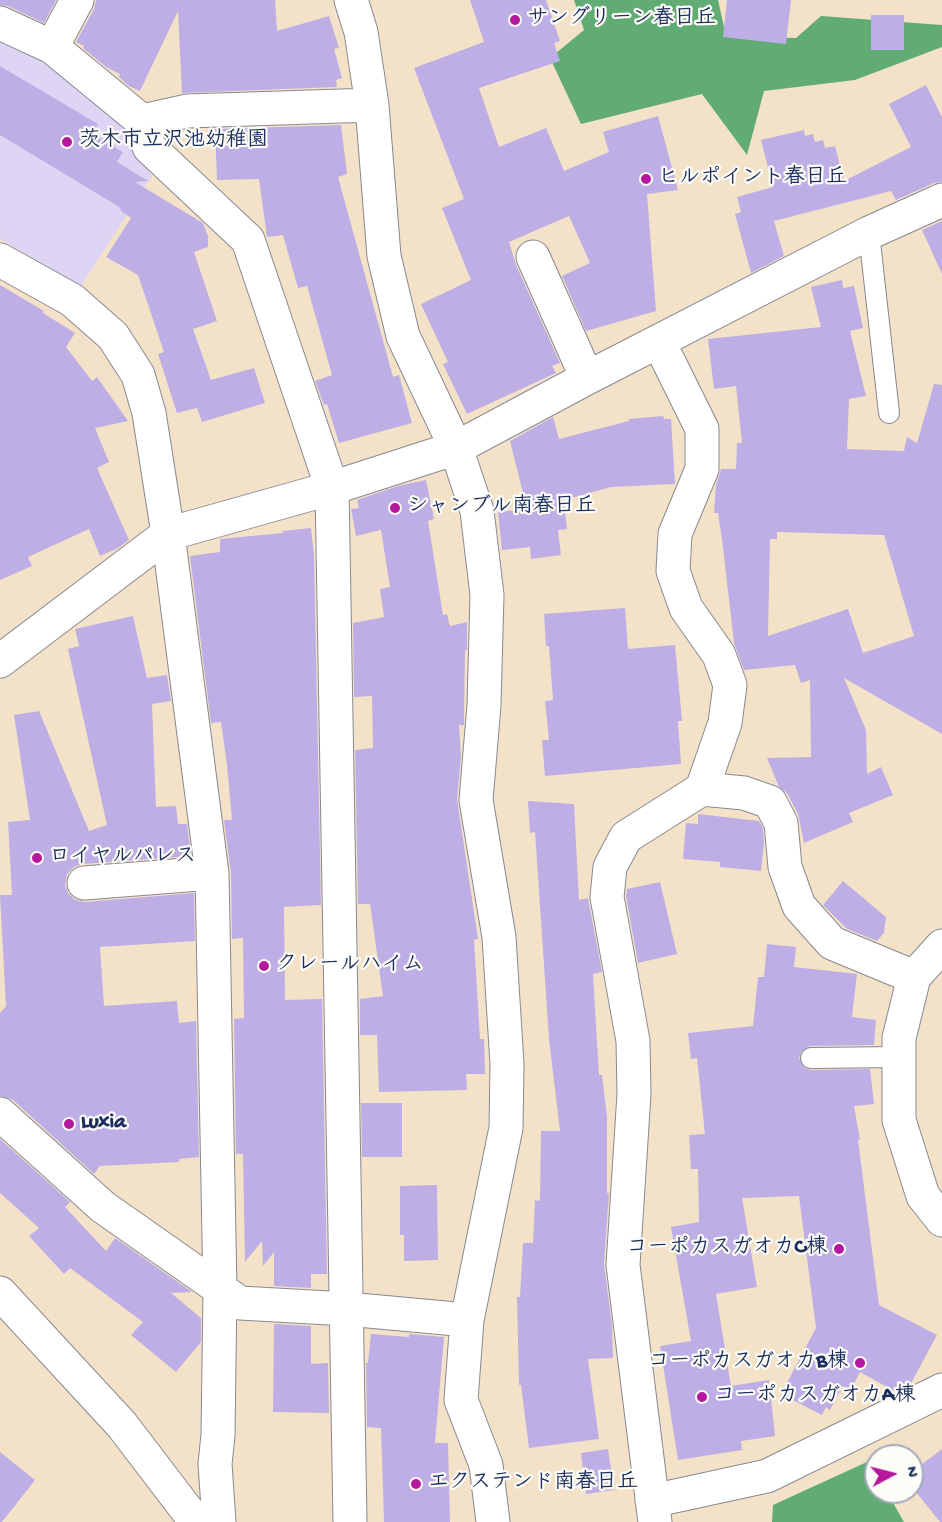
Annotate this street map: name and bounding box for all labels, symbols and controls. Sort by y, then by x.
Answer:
place label: サングリーン春日丘 [527,7,716,33]
marker: サングリーン春日丘 [508,13,522,27]
place label: 茨木市立沢池幼稚園 [79,129,268,155]
marker: 茨木市立沢池幼稚園 [60,135,74,149]
place label: ヒルポイント春日丘 [658,166,847,192]
marker: ヒルポイント春日丘 [639,172,653,186]
place label: シャンブル南春日丘 [407,495,596,521]
marker: シャンブル南春日丘 [388,501,402,515]
place label: ロイヤルパレス [49,845,196,871]
marker: ロイヤルパレス [30,851,44,865]
place label: クレールハイム [276,953,424,979]
marker: クレールハイム [257,959,271,973]
place label: Luxia [81,1111,126,1137]
marker: Luxia [62,1117,76,1131]
place label: コーポカスガオカC棟 [627,1236,827,1262]
marker: コーポカスガオカC棟 [832,1242,846,1256]
place label: コーポカスガオカB棟 [648,1350,848,1376]
marker: コーポカスガオカB棟 [853,1356,867,1370]
place label: コーポカスガオカA棟 [714,1384,915,1410]
marker: コーポカスガオカA棟 [695,1390,709,1404]
north arrow [864,1444,924,1504]
text: N [900,1466,920,1478]
place label: エクステンド南春日丘 [428,1471,638,1497]
marker: エクステンド南春日丘 [409,1477,423,1491]

